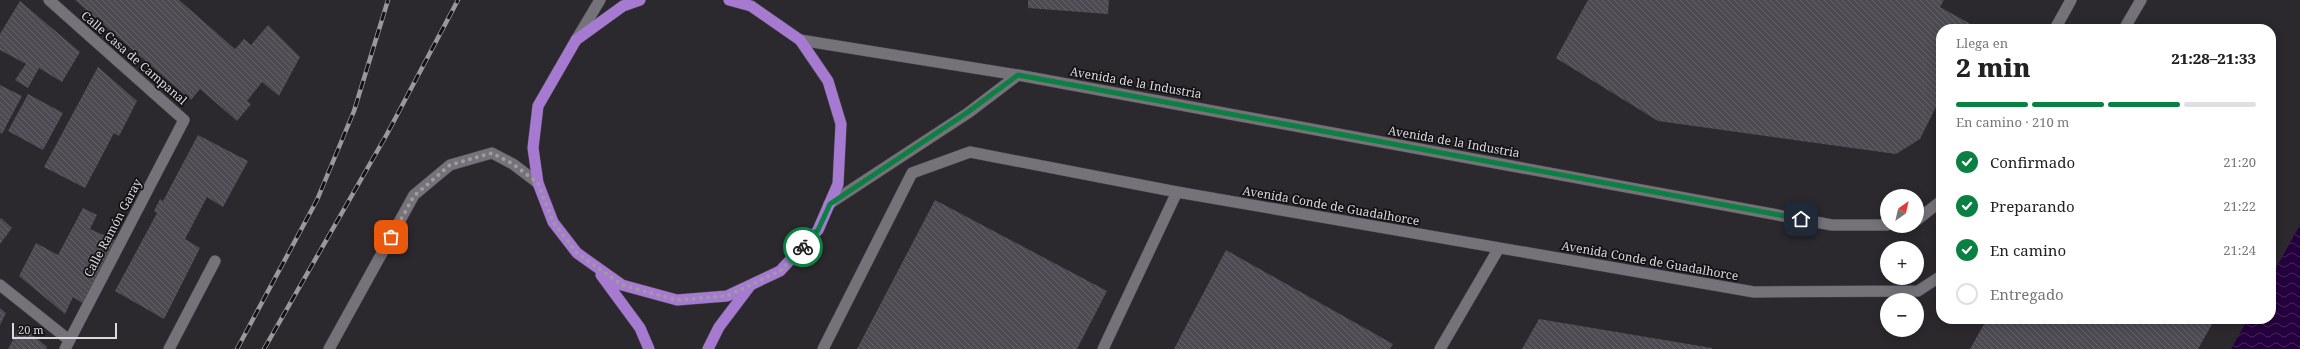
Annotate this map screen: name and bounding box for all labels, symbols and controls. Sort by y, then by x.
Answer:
street label: Calle Casa de Campanal [78,7,191,109]
text: Llega en [1956,34,2008,52]
text: 21:28–21:33 [2171,48,2256,68]
text: 2 min [1956,49,2031,85]
street label: Avenida de la Industria [1069,63,1204,103]
text: En camino · 210 m [1956,113,2069,131]
street label: Avenida de la Industria [1387,122,1522,162]
icon: check [1956,151,1978,173]
text: Confirmado [1990,152,2075,172]
text: 21:20 [2223,153,2256,171]
street label: Calle Ramón Garay [79,176,146,280]
street label: Avenida Conde de Guadalhorce [1241,182,1421,229]
north arrow [1880,189,1924,233]
map controls [1880,189,1924,337]
icon: check [1956,195,1978,217]
text: Preparando [1990,196,2075,216]
text: 21:22 [2223,197,2256,215]
pin [1784,202,1818,236]
icon: home [1790,208,1812,230]
pin [374,220,408,254]
icon: bag [380,226,402,248]
courier [783,227,823,267]
icon: bike [792,236,814,258]
street label: Avenida Conde de Guadalhorce [1560,237,1740,284]
icon: check [1956,239,1978,261]
text: En camino [1990,240,2066,260]
button: + [1880,241,1924,285]
text: 21:24 [2223,241,2256,259]
text: Entregado [1990,284,2064,304]
button: − [1880,293,1924,337]
scale bar [12,321,117,340]
text: 20 m [18,322,44,337]

